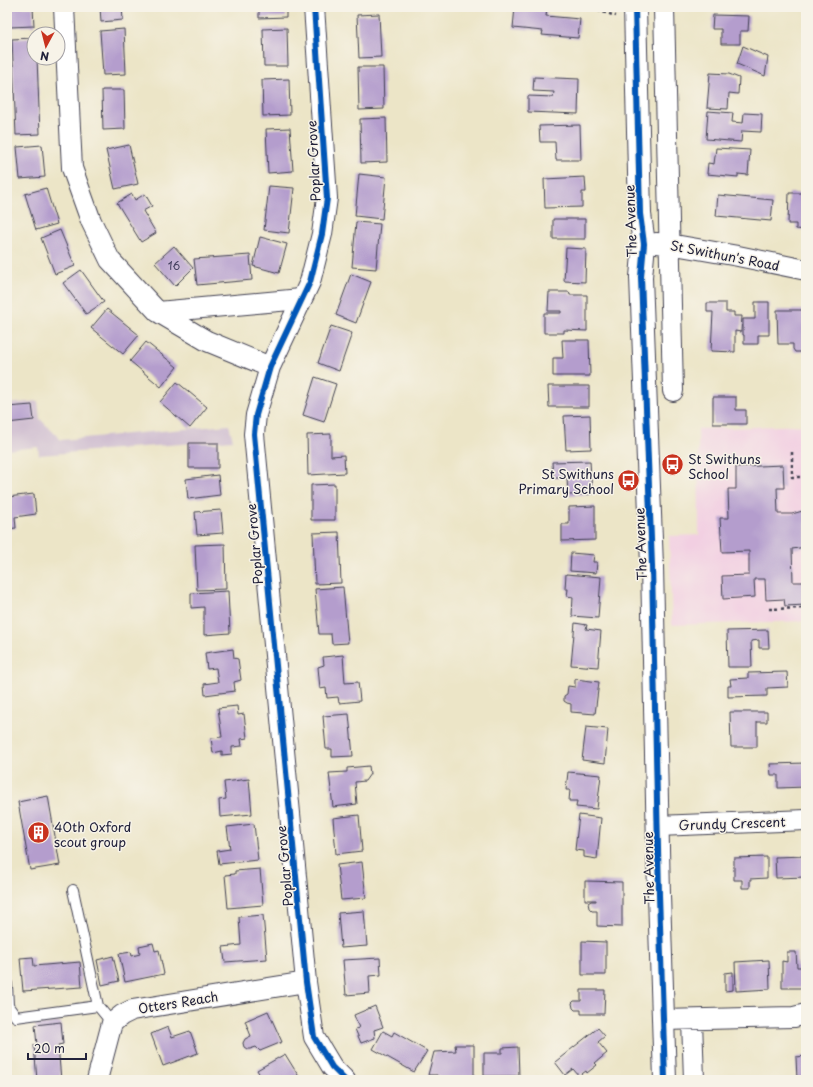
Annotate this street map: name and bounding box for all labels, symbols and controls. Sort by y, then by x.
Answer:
north arrow [26,26,66,66]
text: N [39,47,50,65]
street label: Poplar Grove [301,120,325,202]
street label: The Avenue [619,184,641,258]
street label: St Swithun's Road [669,235,781,275]
house number: 16 [168,257,181,274]
place label: St Swithuns School [688,449,761,483]
bus stop icon: St Swithuns School [659,452,685,478]
place label: St Swithuns Primary School [518,464,614,498]
bus stop icon: St Swithuns Primary School [616,467,642,493]
street label: Poplar Grove [241,503,267,585]
street label: The Avenue [629,507,651,581]
street label: Grundy Crescent [678,812,786,834]
place label: 40th Oxford scout group [54,817,131,851]
building icon: 40th Oxford scout group [26,820,52,846]
street label: Poplar Grove [271,825,297,907]
street label: The Avenue [638,831,658,905]
street label: Otters Reach [137,986,219,1018]
scale bar [28,1035,86,1061]
text: 20 m [34,1039,65,1057]

